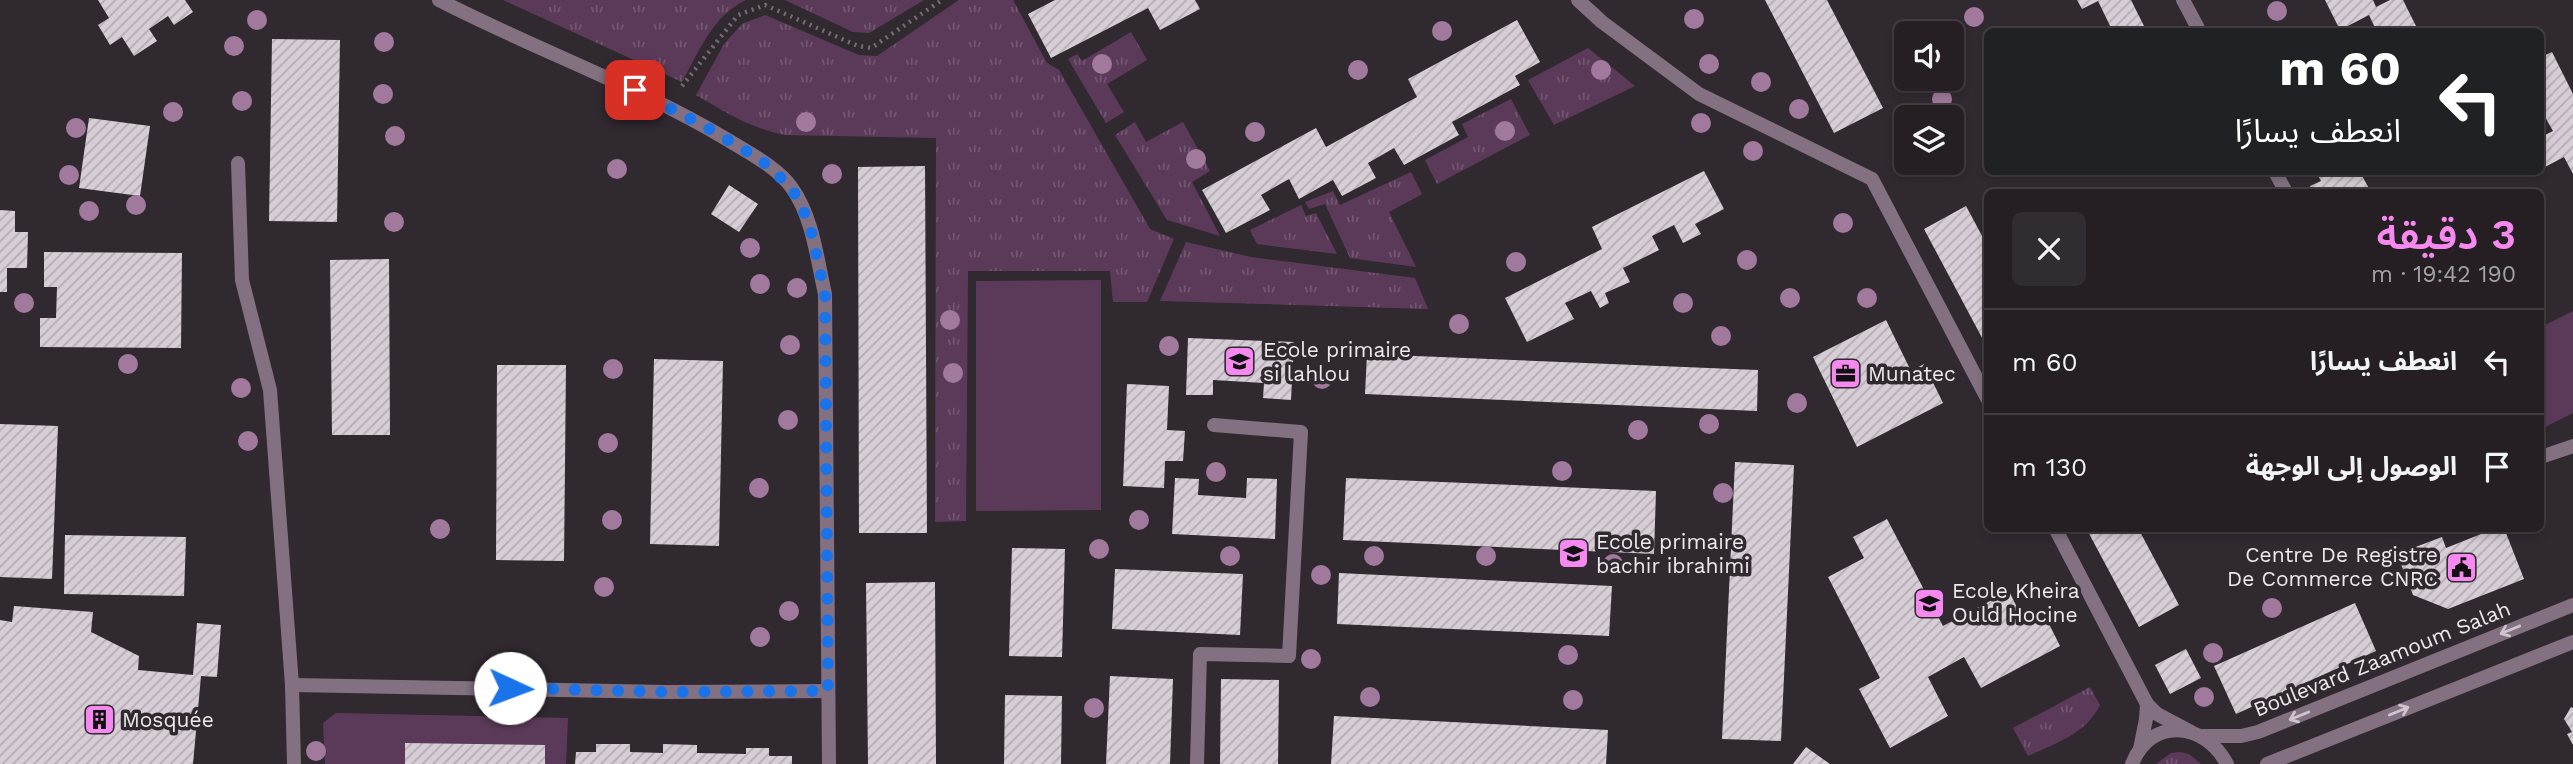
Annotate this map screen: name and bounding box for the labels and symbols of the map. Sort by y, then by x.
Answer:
pin [605,60,665,120]
place label: Ecole primaire si lahlou [1263,337,1411,386]
school or university icon: Ecole primaire si lahlou [1223,345,1257,379]
office icon: Munatec [1828,357,1862,391]
place label: Munatec [1868,361,1956,386]
place label: Ecole primaire bachir ibrahimi [1596,529,1750,578]
school or university icon: Ecole primaire bachir ibrahimi [1556,537,1590,571]
place label: Centre De Registre De Commerce CNRC [2227,542,2438,591]
public building icon: Centre De Registre De Commerce CNRC [2444,550,2478,584]
place label: Ecole Kheira Ould Hocine [1952,578,2080,627]
school or university icon: Ecole Kheira Ould Hocine [1912,586,1946,620]
street label: Boulevard Zaamoum Salah [2250,595,2514,722]
one-way arrow [2499,625,2521,638]
position arrow [473,651,547,725]
building icon: Mosquée [82,703,116,737]
one-way arrow [2387,703,2409,716]
place label: Mosquée [122,707,214,732]
one-way arrow [2289,710,2310,723]

